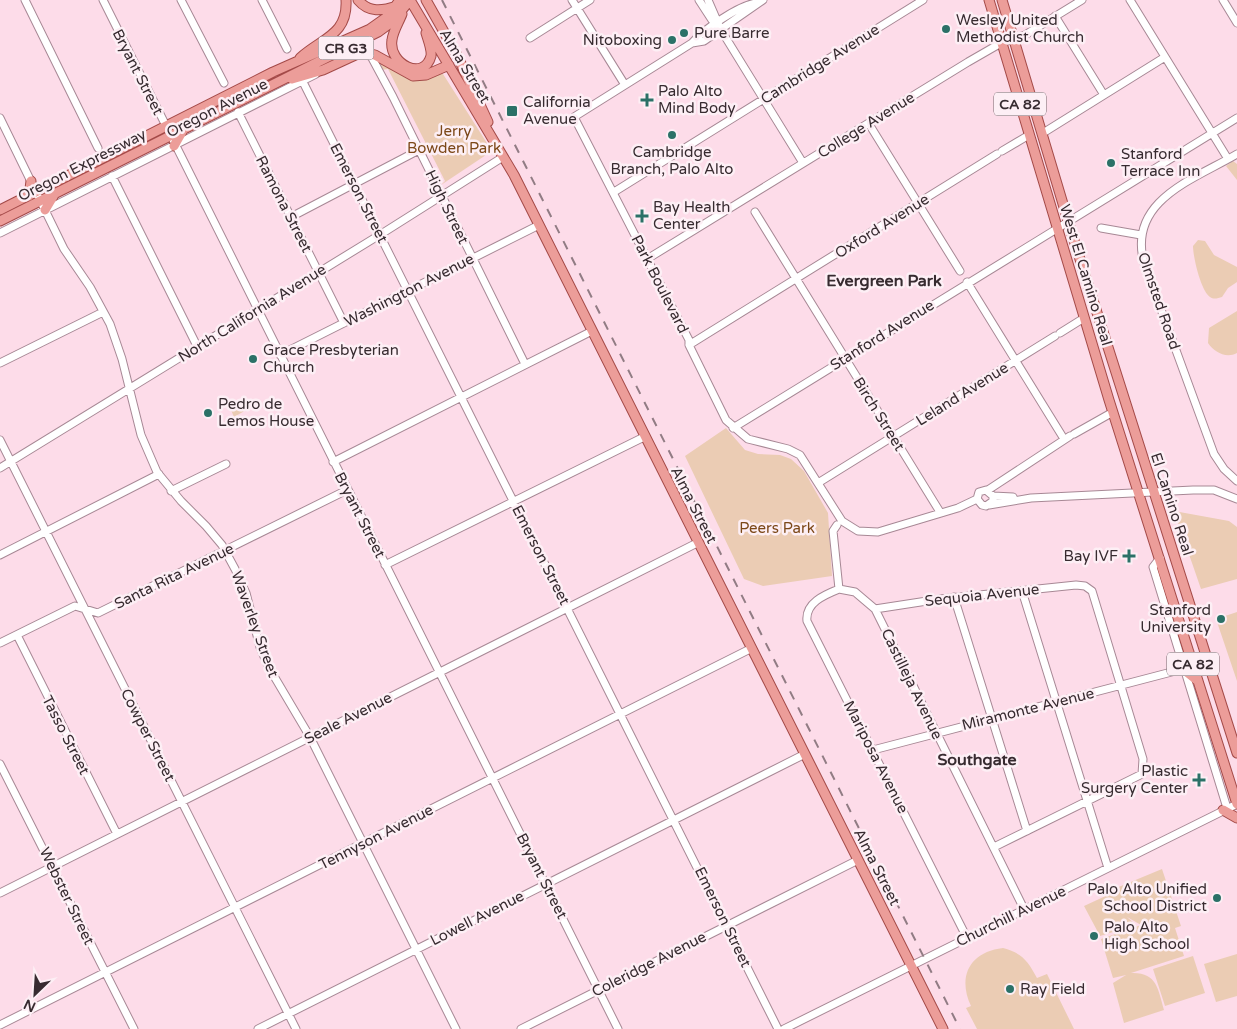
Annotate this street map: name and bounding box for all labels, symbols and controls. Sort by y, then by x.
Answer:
place label: Wesley United Methodist Church [956,11,1084,46]
street label: Cambridge Avenue [757,20,883,108]
marker: Wesley United Methodist Church [940,23,952,35]
place label: Pure Barre [694,24,770,42]
street label: Alma Street [436,25,494,107]
street label: Bryant Street [109,26,167,118]
marker: Pure Barre [678,27,690,39]
place label: Nitoboxing [583,31,662,49]
marker: Nitoboxing [666,34,678,46]
road number: CR G3 [318,36,374,59]
street label: Oregon Avenue [163,75,271,141]
place label: Palo Alto Mind Body [658,82,736,117]
street label: College Avenue [814,88,918,162]
road number: CA 82 [994,92,1046,116]
place label: California Avenue [523,93,591,128]
marker: Palo Alto Mind Body [640,93,654,107]
marker: California Avenue [505,104,519,118]
park label: Jerry Bowden Park [407,122,501,157]
street label: Oregon Expressway [15,125,149,205]
marker: Cambridge Branch, Palo Alto [666,129,678,141]
street label: Emerson Street [326,140,392,246]
place label: Cambridge Branch, Palo Alto [611,143,734,178]
place label: Stanford Terrace Inn [1121,145,1200,180]
street label: Ramona Street [252,153,316,256]
marker: Stanford Terrace Inn [1105,157,1117,169]
street label: High Street [421,167,473,247]
street label: Oxford Avenue [832,190,932,262]
place label: Bay Health Center [653,198,730,233]
street label: West El Camino Real [1056,202,1116,348]
marker: Bay Health Center [635,209,649,223]
street label: Park Boulevard [627,232,693,336]
street label: Washington Avenue [341,249,477,331]
street label: Olmsted Road [1134,250,1184,352]
street label: North California Avenue [175,260,329,366]
district label: Evergreen Park [826,271,942,291]
street label: Stanford Avenue [827,296,937,374]
place label: Grace Presbyterian Church [263,341,399,376]
marker: Grace Presbyterian Church [247,353,259,365]
street label: Leland Avenue [913,358,1011,430]
street label: Birch Street [849,374,909,454]
place label: Pedro de Lemos House [218,395,314,430]
marker: Pedro de Lemos House [202,407,214,419]
street label: El Camino Real [1147,450,1197,558]
street label: Alma Street [667,464,721,547]
street label: Bryant Street [331,469,389,561]
street label: Emerson Street [508,502,574,608]
park label: Peers Park [739,519,815,537]
street label: Santa Rita Avenue [111,539,237,613]
place label: Bay IVF [1064,547,1118,565]
marker: Bay IVF [1122,549,1136,563]
street label: Waverley Street [227,568,283,680]
street label: Sequoia Avenue [924,580,1040,610]
place label: Stanford University [1140,601,1211,636]
marker: Stanford University [1215,613,1227,625]
street label: Castilleja Avenue [877,626,947,742]
road number: CA 82 [1167,652,1219,676]
street label: Miramonte Avenue [960,684,1096,734]
street label: Cowper Street [117,686,179,785]
street label: Seale Avenue [301,688,395,748]
street label: Tasso Street [38,692,94,778]
street label: Mariposa Avenue [840,698,912,816]
district label: Southgate [937,750,1017,770]
place label: Plastic Surgery Center [1081,762,1188,797]
marker: Plastic Surgery Center [1192,773,1206,787]
street label: Tennyson Avenue [316,800,436,874]
street label: Alma Street [850,826,904,909]
street label: Bryant Street [513,830,571,922]
street label: Webster Street [36,844,98,948]
street label: Emerson Street [691,864,755,970]
place label: Palo Alto Unified School District [1087,880,1207,915]
street label: Churchill Avenue [953,882,1069,950]
street label: Lowell Avenue [427,887,527,949]
marker: Palo Alto Unified School District [1211,892,1223,904]
place label: Palo Alto High School [1104,918,1190,953]
street label: Coleridge Avenue [589,927,709,1001]
marker: Palo Alto High School [1088,930,1100,942]
north arrow [10,969,60,1019]
place label: Ray Field [1020,980,1085,998]
marker: Ray Field [1004,983,1016,995]
text: N [21,995,38,1015]

